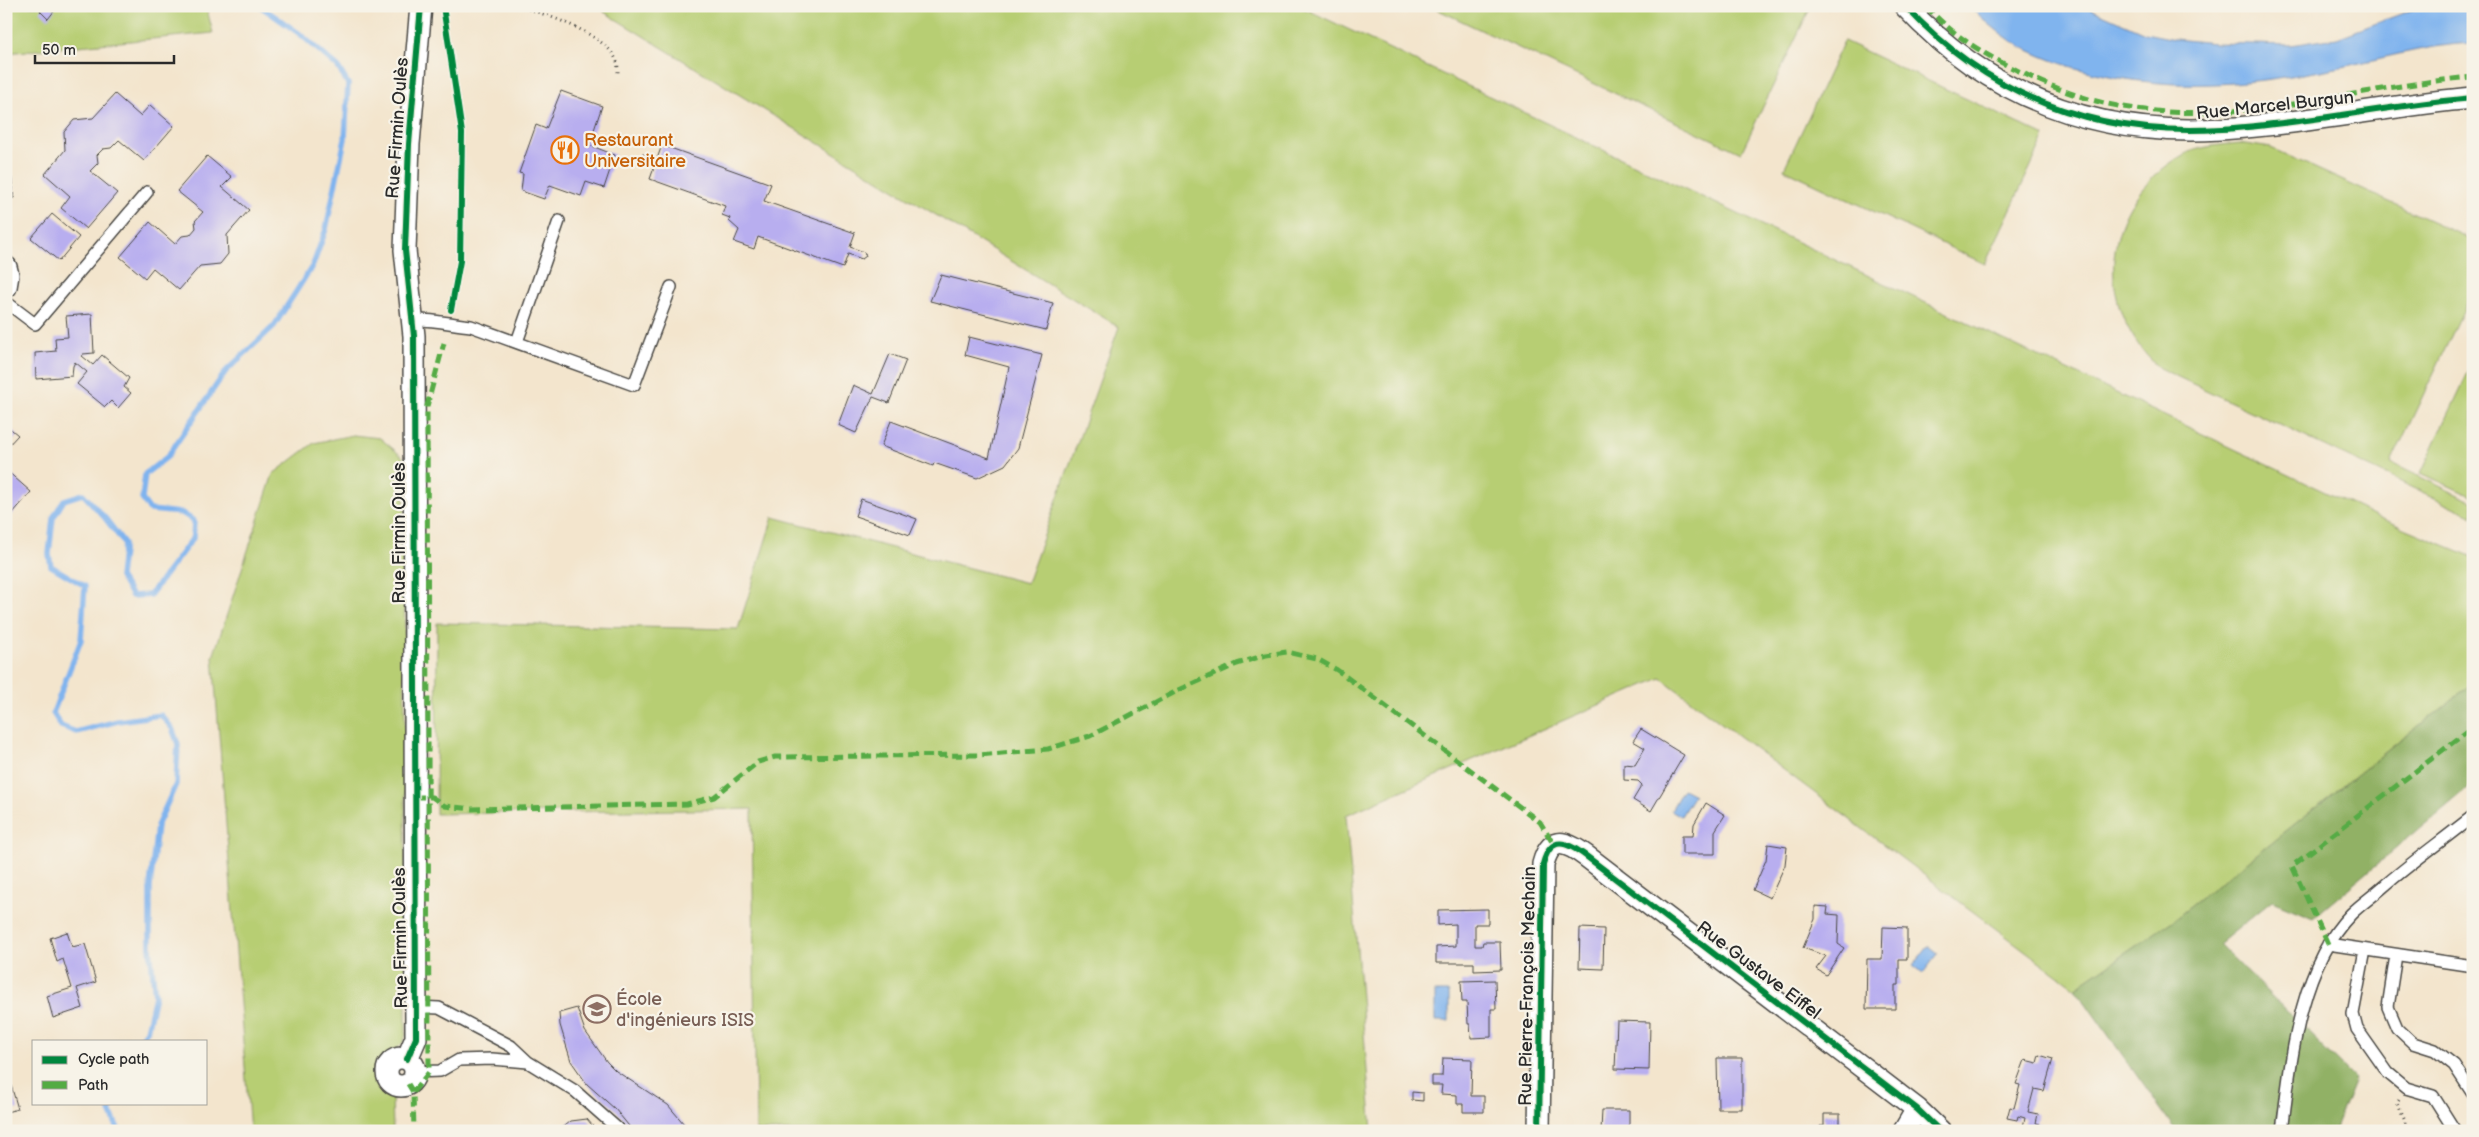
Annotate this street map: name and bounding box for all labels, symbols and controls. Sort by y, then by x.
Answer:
scale bar [35,32,174,64]
text: 50 m [42,41,76,60]
street label: Rue Firmin Oulès [382,57,413,199]
street label: Rue Marcel Burgun [2195,87,2355,124]
place label: Restaurant Universitaire [584,130,686,172]
restaurant icon: Restaurant Universitaire [550,135,580,165]
street label: Rue Firmin Oulès [389,462,410,604]
street label: Rue Pierre-François Mechain [1515,866,1540,1106]
street label: Rue Firmin Oulès [389,867,412,1009]
street label: Rue Gustave Eiffel [1693,917,1825,1024]
place label: École d'ingénieurs ISIS [616,987,754,1031]
school or university icon: École d'ingénieurs ISIS [582,994,612,1024]
legend [32,1040,208,1104]
text: Cycle path [78,1050,149,1069]
text: Path [78,1076,108,1095]

